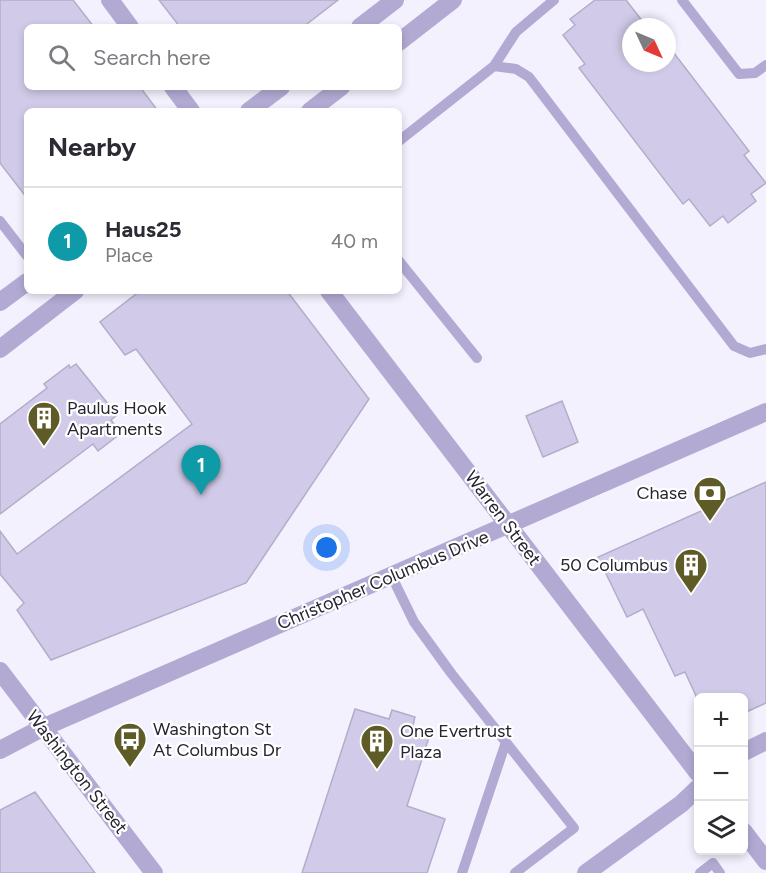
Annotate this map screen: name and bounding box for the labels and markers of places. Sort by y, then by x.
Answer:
place label: Paulus Hook Apartments [67,397,167,440]
building icon: Paulus Hook Apartments [26,400,62,447]
pin: 1 [182,446,220,495]
bank icon: Chase [692,475,728,522]
place label: Chase [637,482,687,504]
building icon: 50 Columbus [673,547,709,594]
place label: 50 Columbus [560,554,668,576]
place label: Washington St At Columbus Dr [153,718,281,761]
place label: One Evertrust Plaza [400,720,512,763]
bus stop icon: Washington St At Columbus Dr [112,721,148,768]
building icon: One Evertrust Plaza [359,723,395,770]

